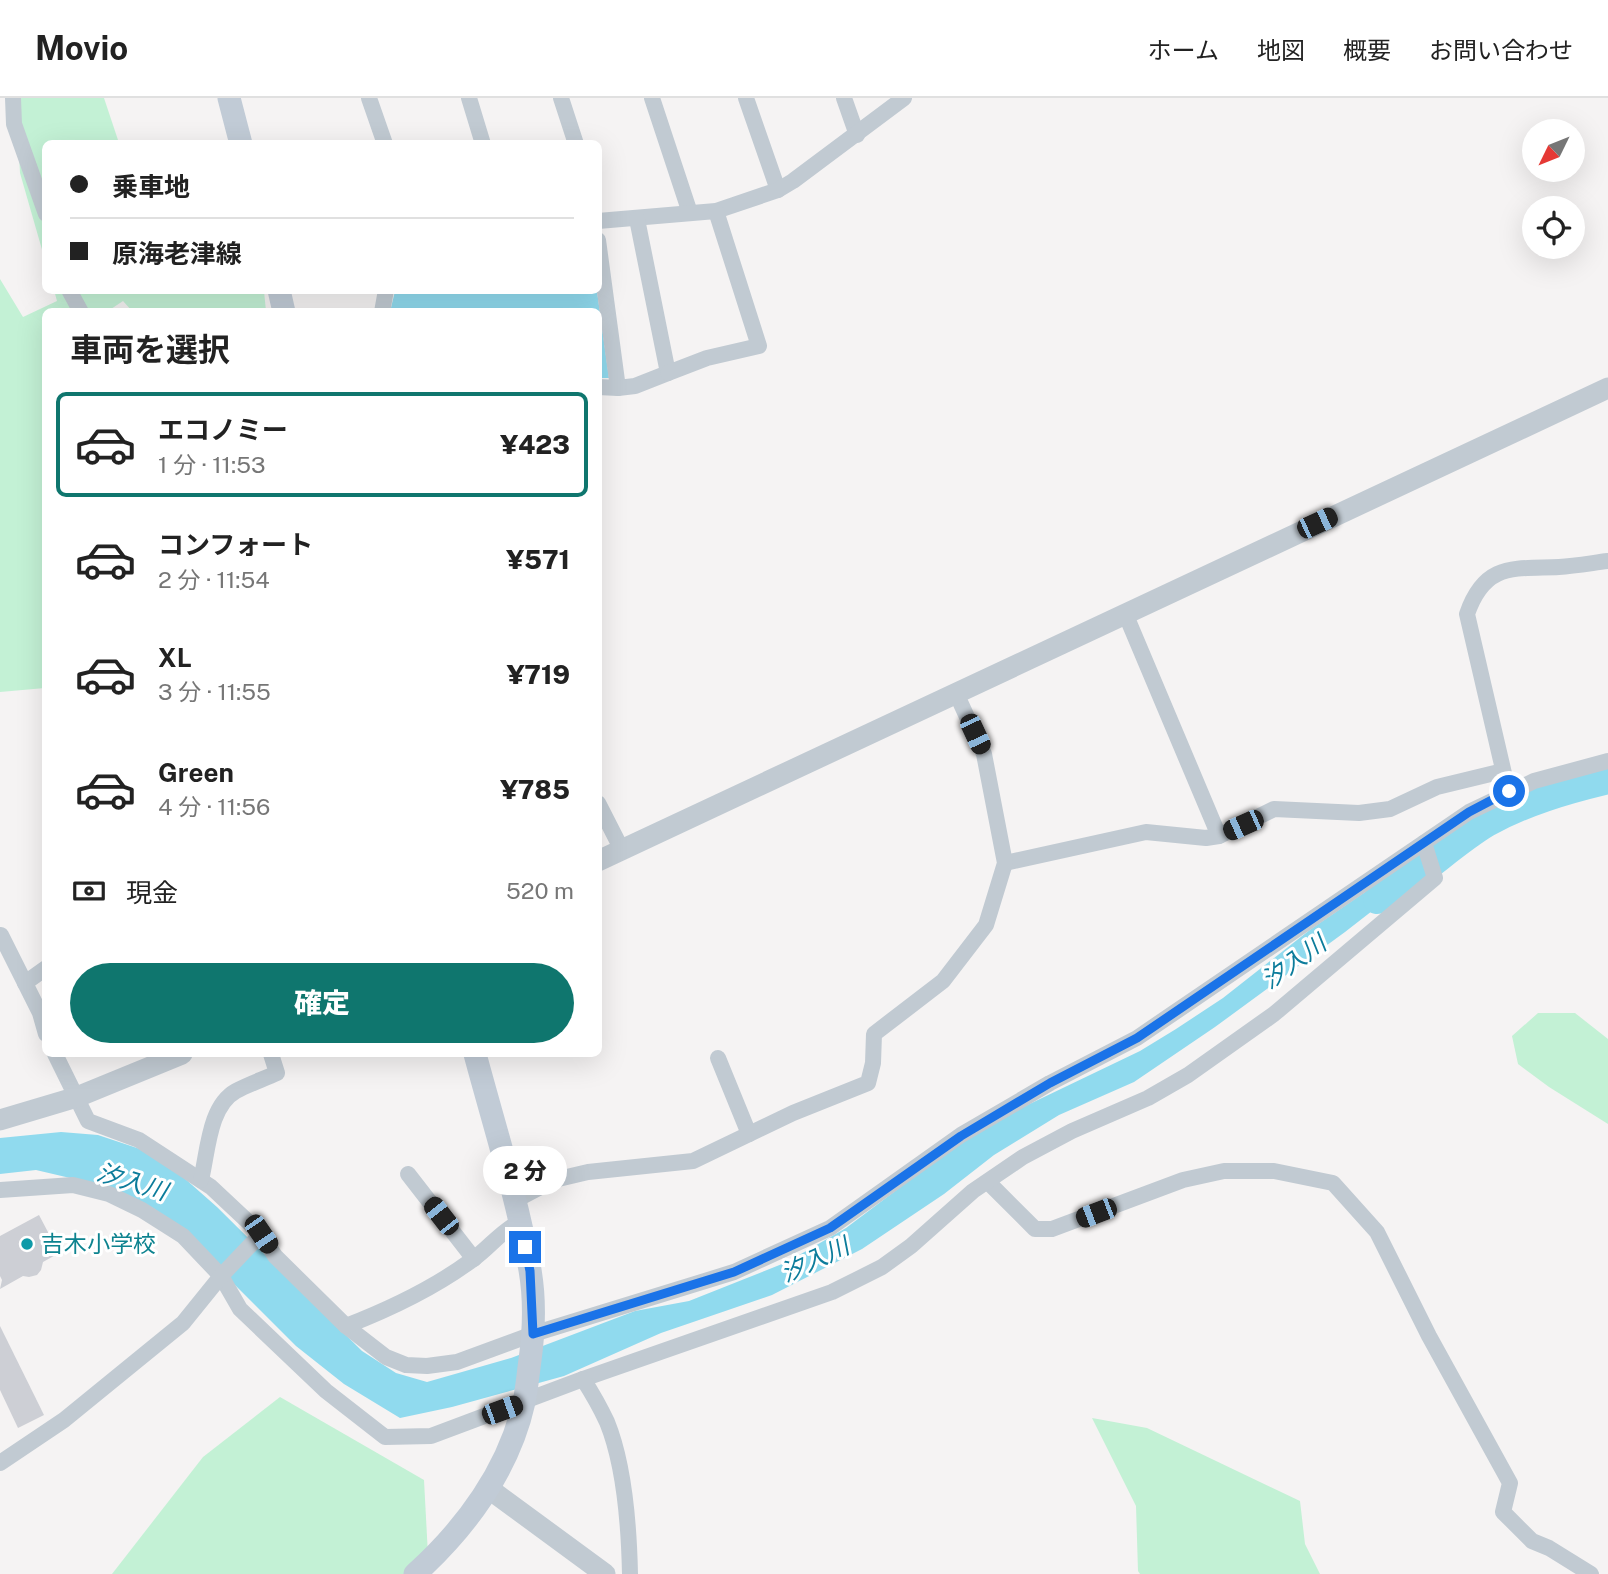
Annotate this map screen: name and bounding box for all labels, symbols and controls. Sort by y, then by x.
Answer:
text: Movio [35,29,128,67]
text: ホーム [1148,36,1219,64]
text: 地図 [1257,36,1305,64]
text: 概要 [1343,36,1391,64]
text: お問い合わせ [1429,36,1573,64]
north arrow [1522,119,1586,182]
map controls [1522,119,1585,259]
text: 乗車地 [112,171,190,202]
button: locate [1522,196,1585,259]
text: 原海老津線 [112,238,242,269]
text: 車両を選択 [70,331,230,368]
icon: car [74,413,137,476]
text: エコノミー [158,414,288,445]
text: ¥423 [500,429,570,460]
text: 1 分 · 11:53 [158,451,265,478]
car [1294,505,1341,541]
icon: car [74,528,137,591]
text: コンフォート [158,529,313,560]
text: ¥571 [506,544,570,575]
text: 2 分 · 11:54 [158,566,270,593]
text: XL [158,642,192,673]
icon: car [74,643,137,706]
text: ¥719 [507,659,570,690]
text: 3 分 · 11:55 [158,678,271,705]
car [957,711,994,757]
text: Green [158,757,234,788]
icon: car [74,758,137,821]
text: ¥785 [500,774,570,805]
route start [1493,775,1525,807]
text: 4 分 · 11:56 [158,793,270,820]
car [1220,807,1267,843]
icon: cash [70,872,108,910]
text: 現金 [126,877,178,908]
text: 520 m [506,877,574,904]
water label: 汐入川 [1256,927,1333,994]
button: 確定 [70,963,574,1043]
callout: 2 分 [483,1146,567,1194]
water label: 汐入川 [94,1157,174,1206]
text: 2 分 [503,1157,547,1184]
car [420,1193,463,1239]
car [1073,1196,1120,1230]
car [241,1211,282,1257]
place label: 吉木小学校 [41,1230,156,1257]
water label: 汐入川 [776,1230,856,1287]
route end [509,1231,541,1263]
marker: 吉木小学校 [19,1236,35,1252]
car [479,1393,526,1427]

